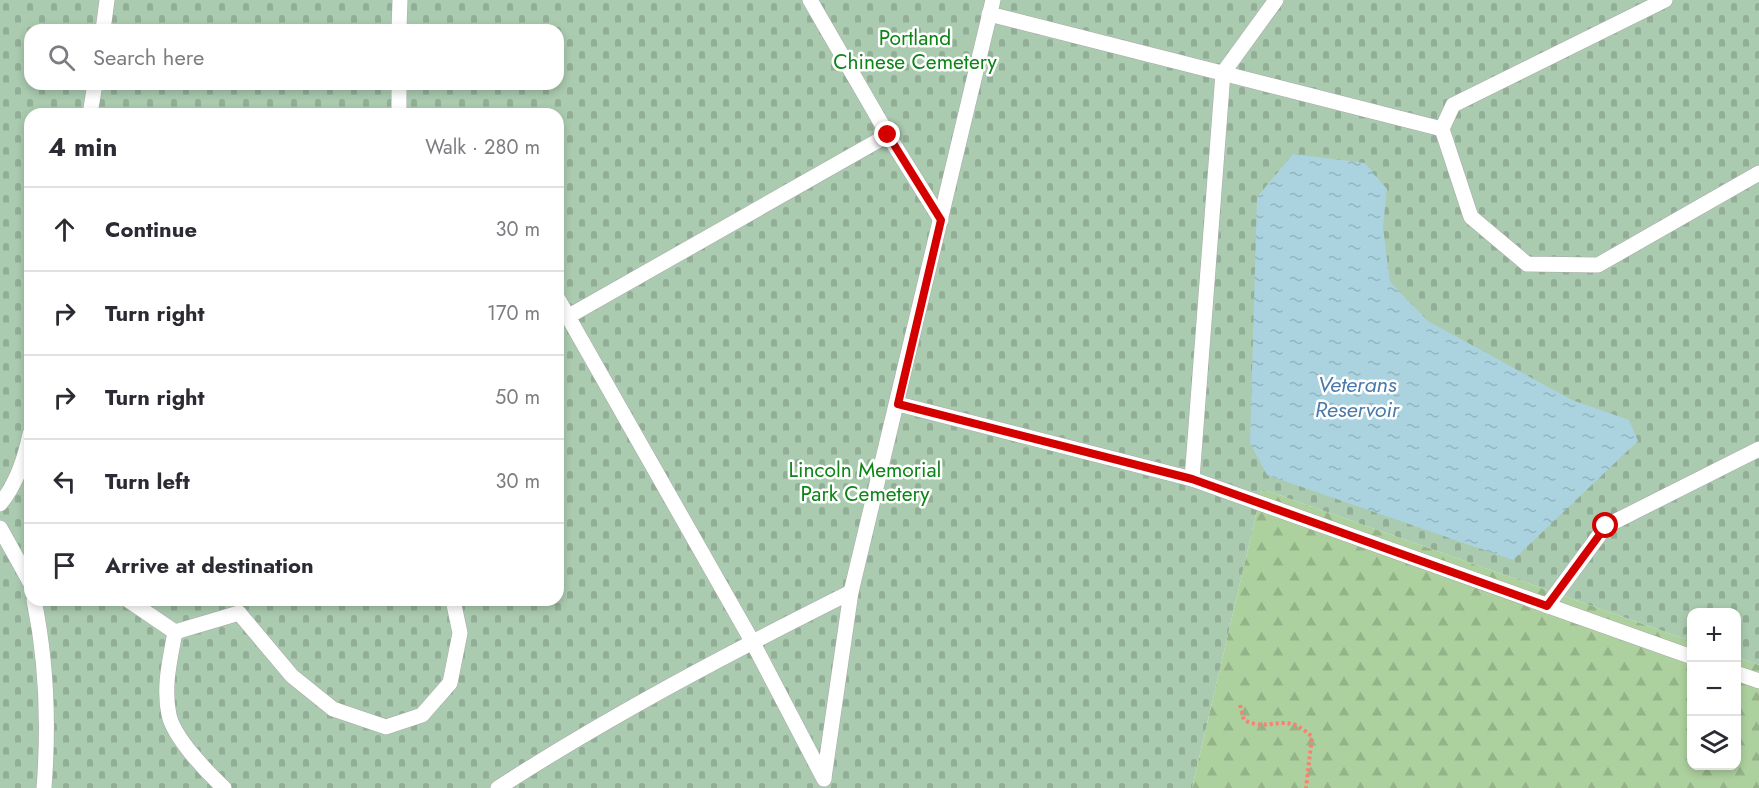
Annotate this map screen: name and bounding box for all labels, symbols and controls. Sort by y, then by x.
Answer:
park label: Portland Chinese Cemetery [833,23,998,77]
search box [24,24,564,90]
icon: search [45,41,78,74]
text: Search here [93,41,204,73]
route end [874,121,900,147]
text: 4 min [48,128,117,166]
text: Walk · 280 m [425,133,540,162]
icon: ahead [48,213,81,246]
text: Continue [105,213,197,245]
text: 30 m [495,215,540,244]
icon: right [48,297,81,330]
text: Turn right [105,297,205,329]
text: 170 m [487,299,540,328]
water label: Veterans Reservoir [1315,368,1401,425]
icon: right [48,381,81,414]
text: Turn right [105,381,205,413]
text: 50 m [495,383,540,412]
park label: Lincoln Memorial Park Cemetery [789,455,941,509]
icon: left [48,465,81,498]
text: Turn left [105,465,190,497]
text: 30 m [495,467,540,496]
route start [1592,512,1618,538]
icon: arrive [48,549,81,582]
text: Arrive at destination [105,549,314,581]
map controls [1687,608,1741,770]
button: + [1687,608,1741,662]
button: − [1687,662,1741,716]
button: layers [1687,716,1741,770]

